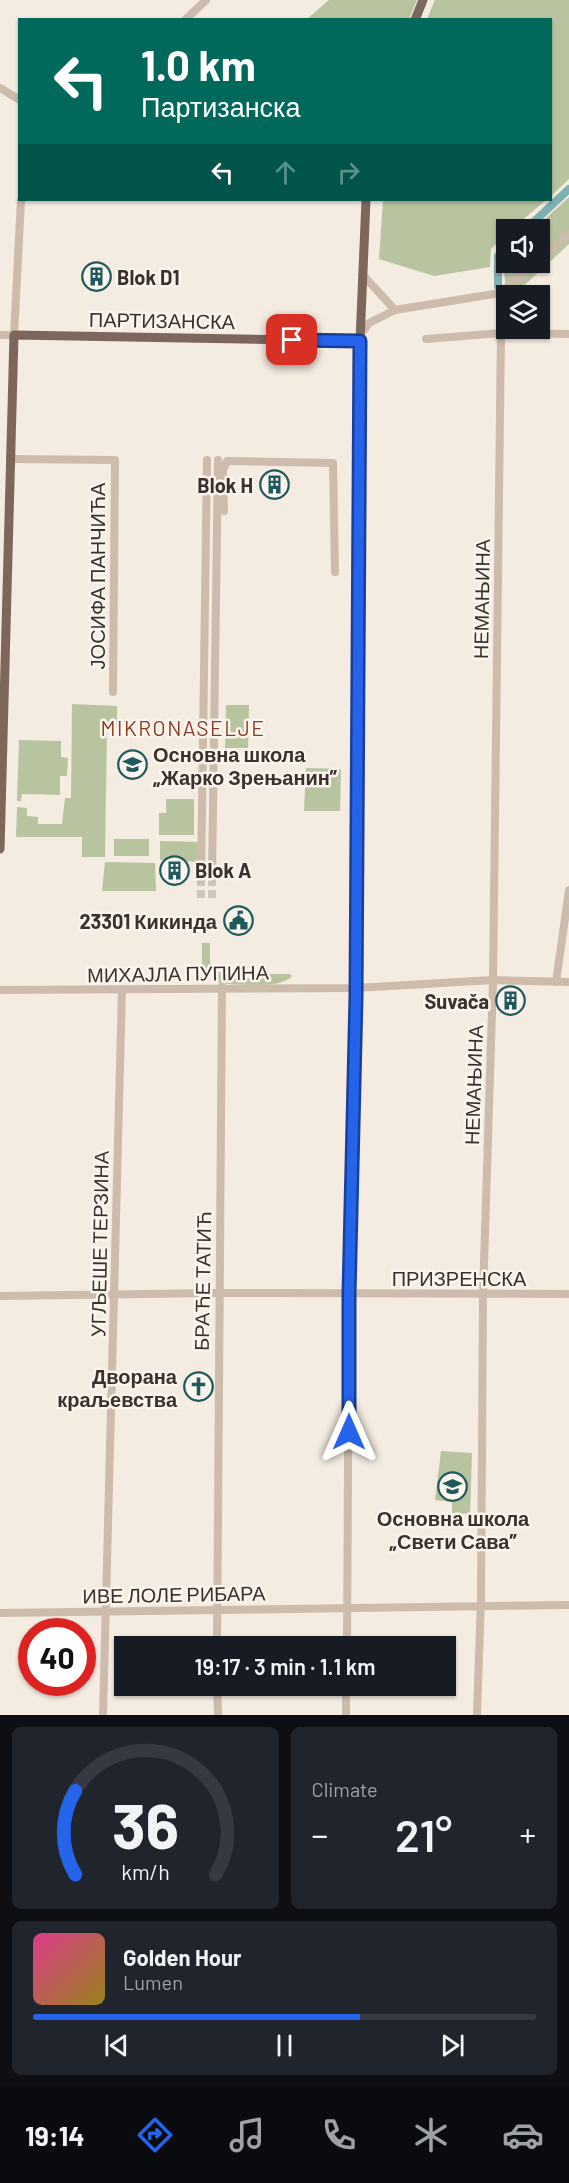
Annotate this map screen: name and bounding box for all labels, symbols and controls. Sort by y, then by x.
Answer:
text: 1.0 km [141,39,256,89]
icon: left [42,42,120,120]
text: Партизанска [141,90,301,122]
icon: left [206,156,239,189]
icon: ahead [269,156,302,189]
icon: right [332,156,365,189]
map controls [496,219,550,339]
button: sound [496,219,550,273]
building icon: Blok D1 [80,261,112,293]
place label: Blok D1 [117,265,180,289]
button: layers [496,285,550,339]
street label: ПАРТИЗАНСКА [89,307,236,333]
pin [266,314,317,365]
icon: arrive [275,323,308,356]
building icon: Blok H [258,469,290,501]
place label: Blok H [197,473,253,497]
street label: ЈОСИФА ПАНЧИЋА [85,482,109,669]
street label: НЕМАЊИНА [468,538,494,659]
district label: MIKRONASELJE [100,715,266,740]
place label: Основна школа „Жарко Зрењанин” [153,742,338,789]
school or university icon: Основна школа „Жарко Зрењанин” [116,749,148,781]
building icon: Blok A [158,854,190,886]
place label: Blok A [195,858,252,882]
public building icon: 23301 Кикинда [222,905,254,937]
place label: 23301 Кикинда [80,909,218,933]
street label: МИХАЈЛА ПУПИНА [87,959,270,987]
building icon: Suvača [494,985,526,1017]
place label: Suvača [424,989,489,1013]
street label: НЕМАЊИНА [459,1024,487,1145]
street label: УГЉЕШЕ ТЕРЗИНА [85,1150,113,1337]
street label: БРАЋЕ ТАТИЋ [189,1211,215,1351]
street label: ПРИЗРЕНСКА [392,1266,527,1290]
place label: Дворана краљевства [57,1364,178,1411]
church icon: Дворана краљевства [182,1371,214,1403]
position arrow [317,1400,381,1464]
school or university icon: Основна школа „Свети Сава” [437,1471,469,1503]
place label: Основна школа „Свети Сава” [377,1506,530,1553]
street label: ИВЕ ЛОЛЕ РИБАРА [82,1580,266,1608]
speed limit sign: 40 [18,1618,96,1696]
text: 19:17 · 3 min · 1.1 km [195,1653,375,1679]
text: Climate [312,1777,378,1801]
text: 36 [112,1787,179,1861]
text: 21° [395,1807,452,1861]
text: − [312,1814,328,1854]
text: + [519,1814,536,1854]
text: km/h [121,1859,170,1884]
text: Golden Hour [123,1944,241,1970]
text: Lumen [123,1970,183,1994]
icon: previous [100,2029,133,2062]
icon: pause [268,2029,301,2062]
icon: next [436,2029,469,2062]
icon: directions [134,2114,176,2156]
icon: music [226,2114,268,2156]
icon: phone [318,2114,360,2156]
icon: climate [410,2114,452,2156]
icon: car [502,2114,544,2156]
text: 19:14 [25,2119,85,2151]

